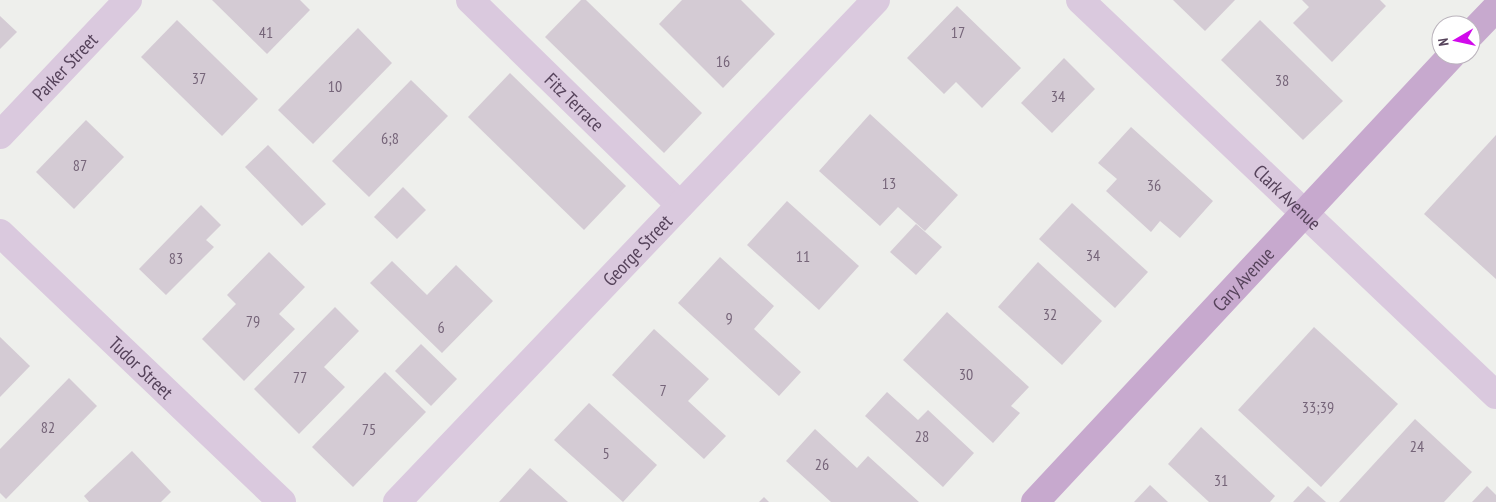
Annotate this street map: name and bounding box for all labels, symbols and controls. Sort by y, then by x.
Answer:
north arrow [1431,15,1481,65]
house number: 41 [259,22,273,42]
house number: 17 [951,22,965,42]
street label: Parker Street [27,27,103,106]
text: N [1434,37,1453,47]
house number: 16 [716,51,730,71]
house number: 37 [192,68,206,88]
street label: Fitz Terrace [540,68,609,136]
house number: 38 [1275,70,1289,90]
house number: 10 [328,76,342,96]
house number: 34 [1051,86,1065,106]
house number: 6;8 [381,128,399,148]
house number: 87 [73,155,87,175]
street label: Clark Avenue [1248,159,1326,235]
house number: 13 [882,173,896,193]
house number: 36 [1147,175,1161,195]
street label: George Street [597,209,678,291]
street label: Cary Avenue [1207,242,1279,316]
house number: 34 [1086,245,1100,265]
house number: 11 [796,246,810,266]
house number: 83 [169,248,183,268]
house number: 32 [1043,304,1057,324]
house number: 9 [725,308,733,328]
house number: 79 [246,311,260,331]
house number: 6 [437,317,445,337]
street label: Tudor Street [104,331,179,404]
house number: 30 [959,364,973,384]
house number: 77 [293,367,307,387]
house number: 7 [659,380,667,400]
house number: 33;39 [1302,397,1334,417]
house number: 82 [41,417,55,437]
house number: 75 [362,419,376,439]
house number: 28 [915,426,929,446]
house number: 24 [1410,436,1424,456]
house number: 5 [602,443,610,463]
house number: 26 [815,454,829,474]
house number: 31 [1214,470,1228,490]

